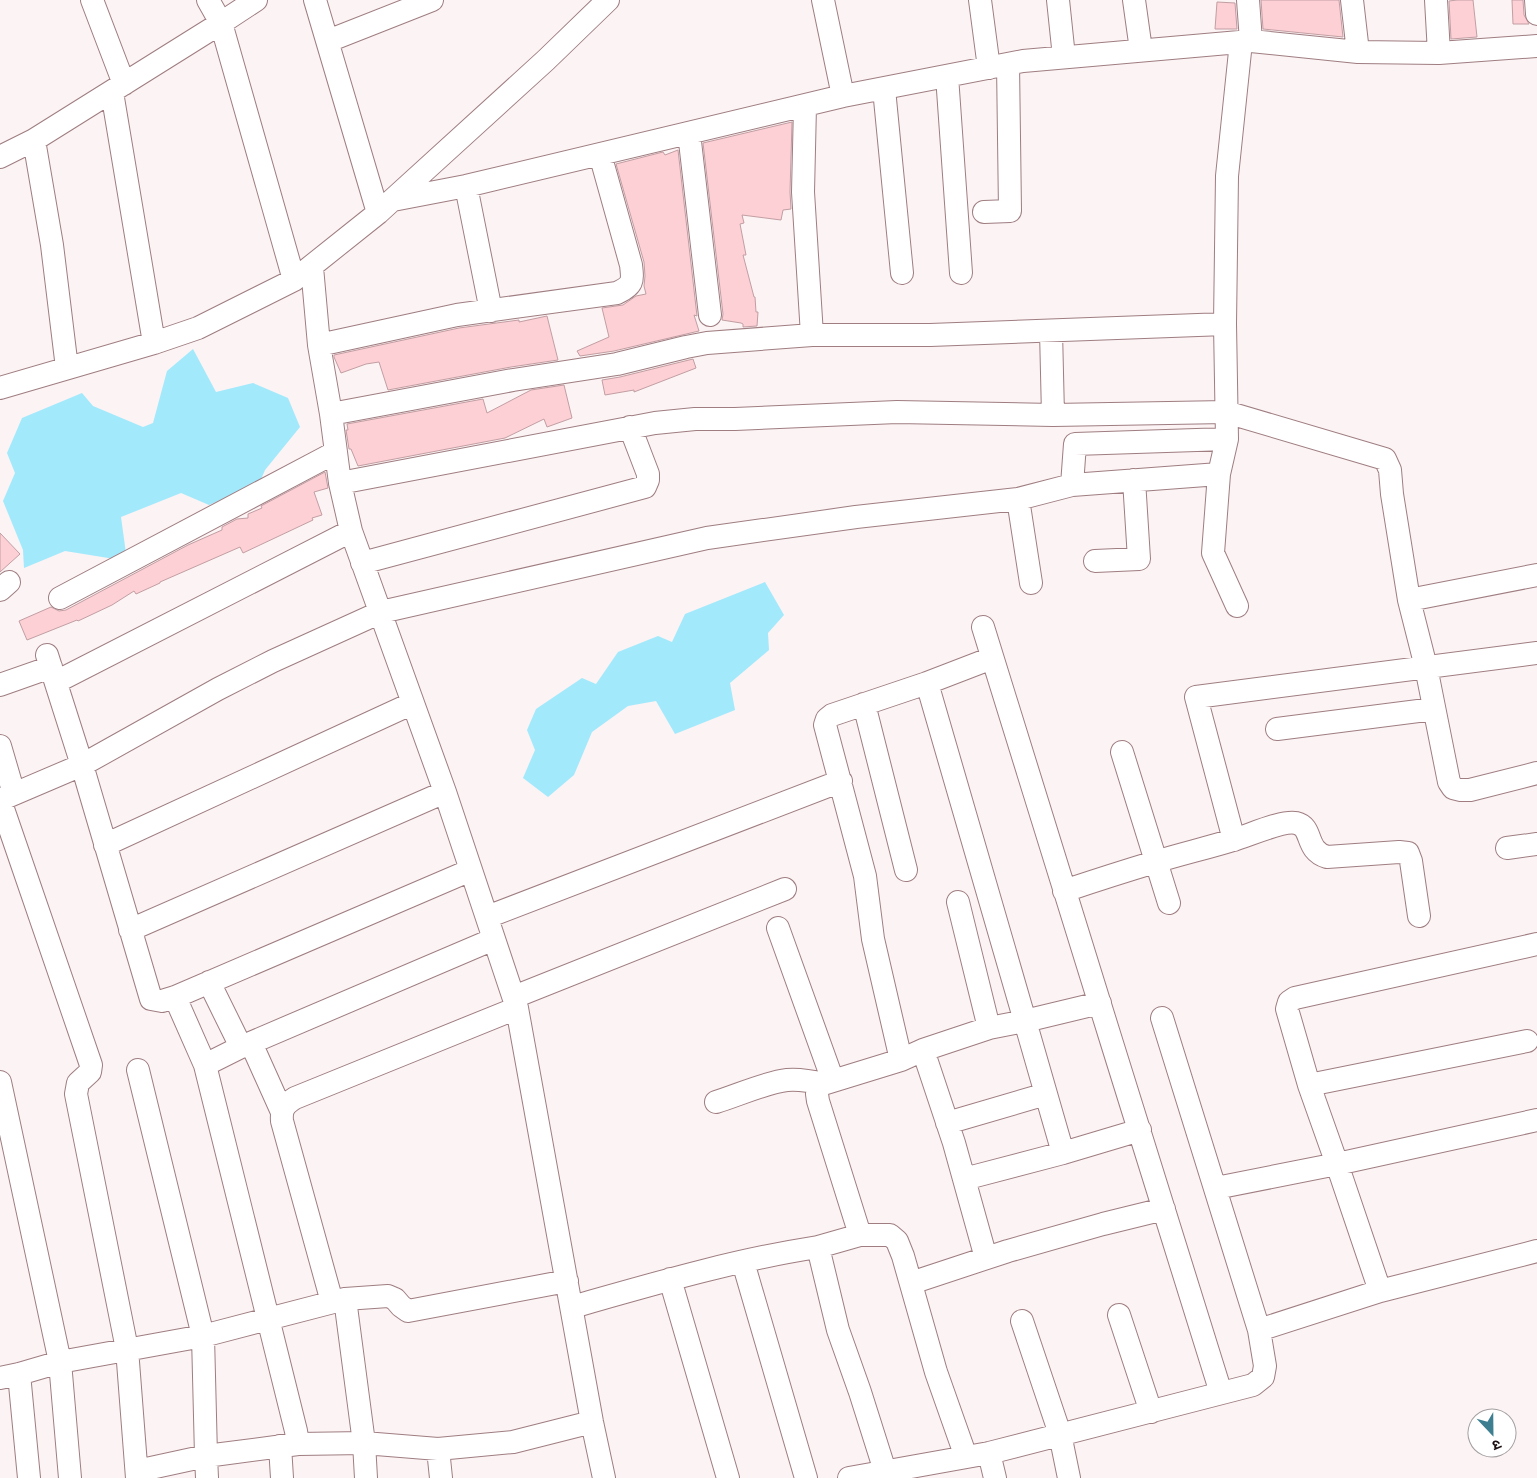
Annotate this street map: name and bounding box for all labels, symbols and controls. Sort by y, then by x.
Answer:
north arrow [1467,1408,1517,1458]
text: उ [1489,1436,1504,1454]

